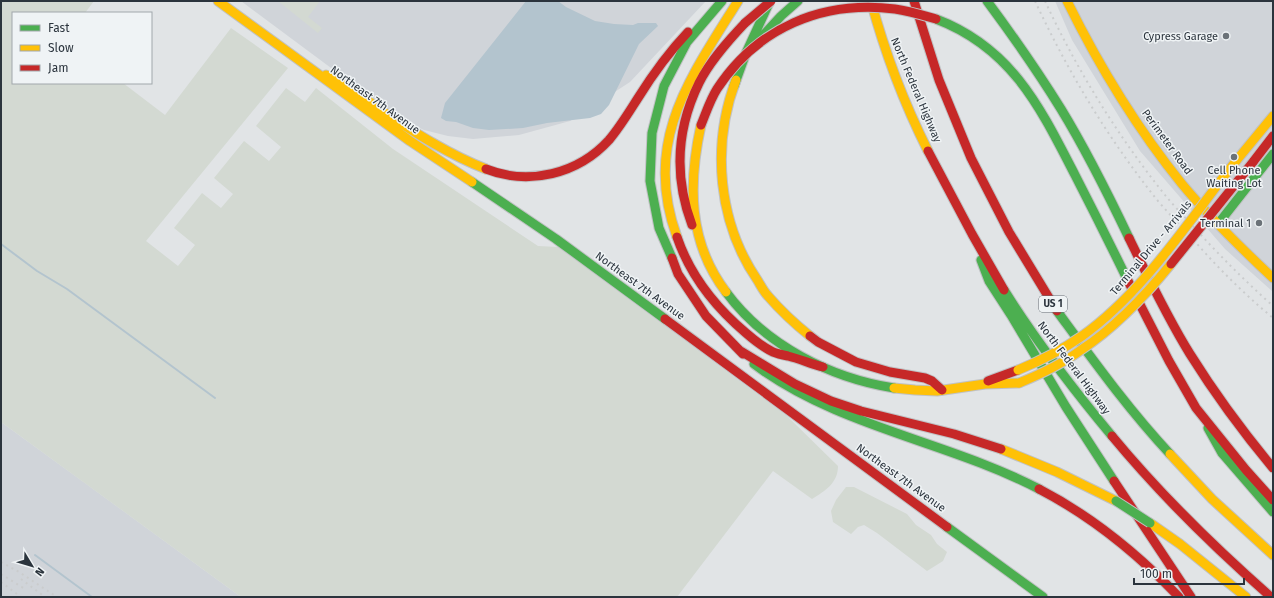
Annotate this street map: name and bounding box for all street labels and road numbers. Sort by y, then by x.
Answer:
street label: North Federal Highway [888,36,944,145]
street label: Northeast 7th Avenue [328,63,422,137]
street label: Perimeter Road [1139,107,1195,177]
street label: Terminal Drive - Arrivals [1108,198,1194,298]
street label: Northeast 7th Avenue [593,249,687,323]
road number: US 1 [1039,296,1067,312]
street label: North Federal Highway [1035,319,1113,417]
street label: Northeast 7th Avenue [854,441,948,515]

